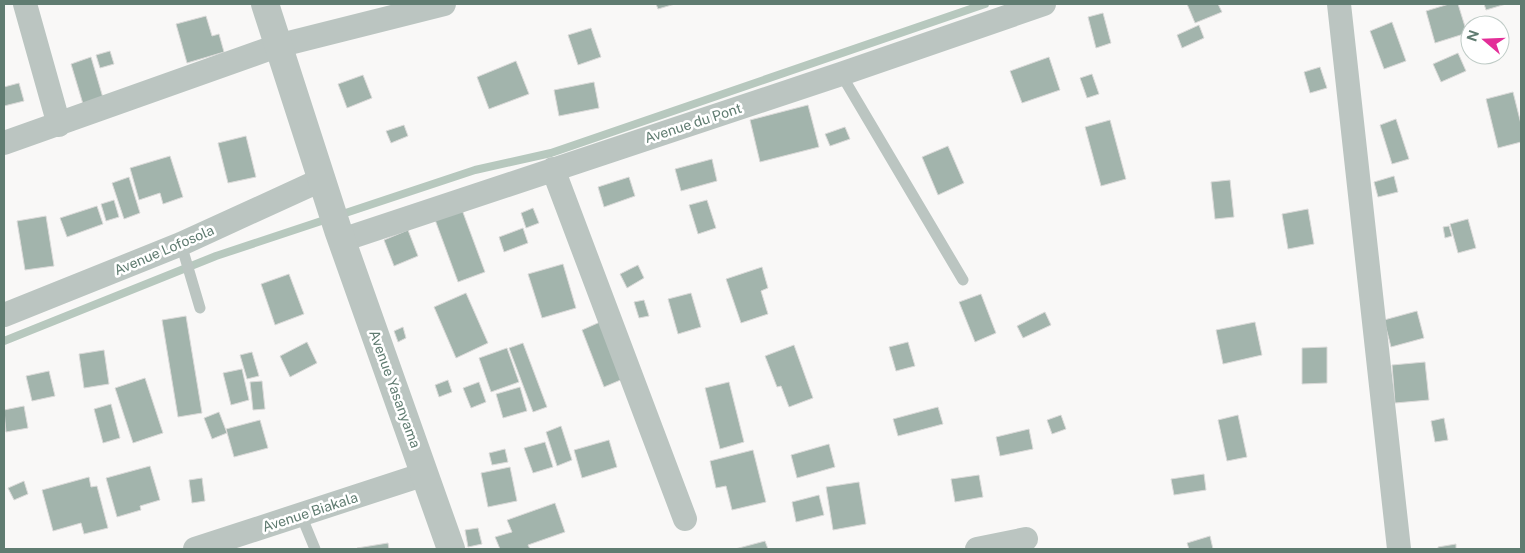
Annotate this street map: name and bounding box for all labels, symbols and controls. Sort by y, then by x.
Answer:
north arrow [1460,15,1510,65]
text: N [1463,28,1482,44]
street label: Avenue du Pont [642,100,744,146]
street label: Avenue Lofosola [112,222,216,278]
street label: Avenue Yasanyama [366,328,424,450]
street label: Avenue Biakala [260,489,360,535]

